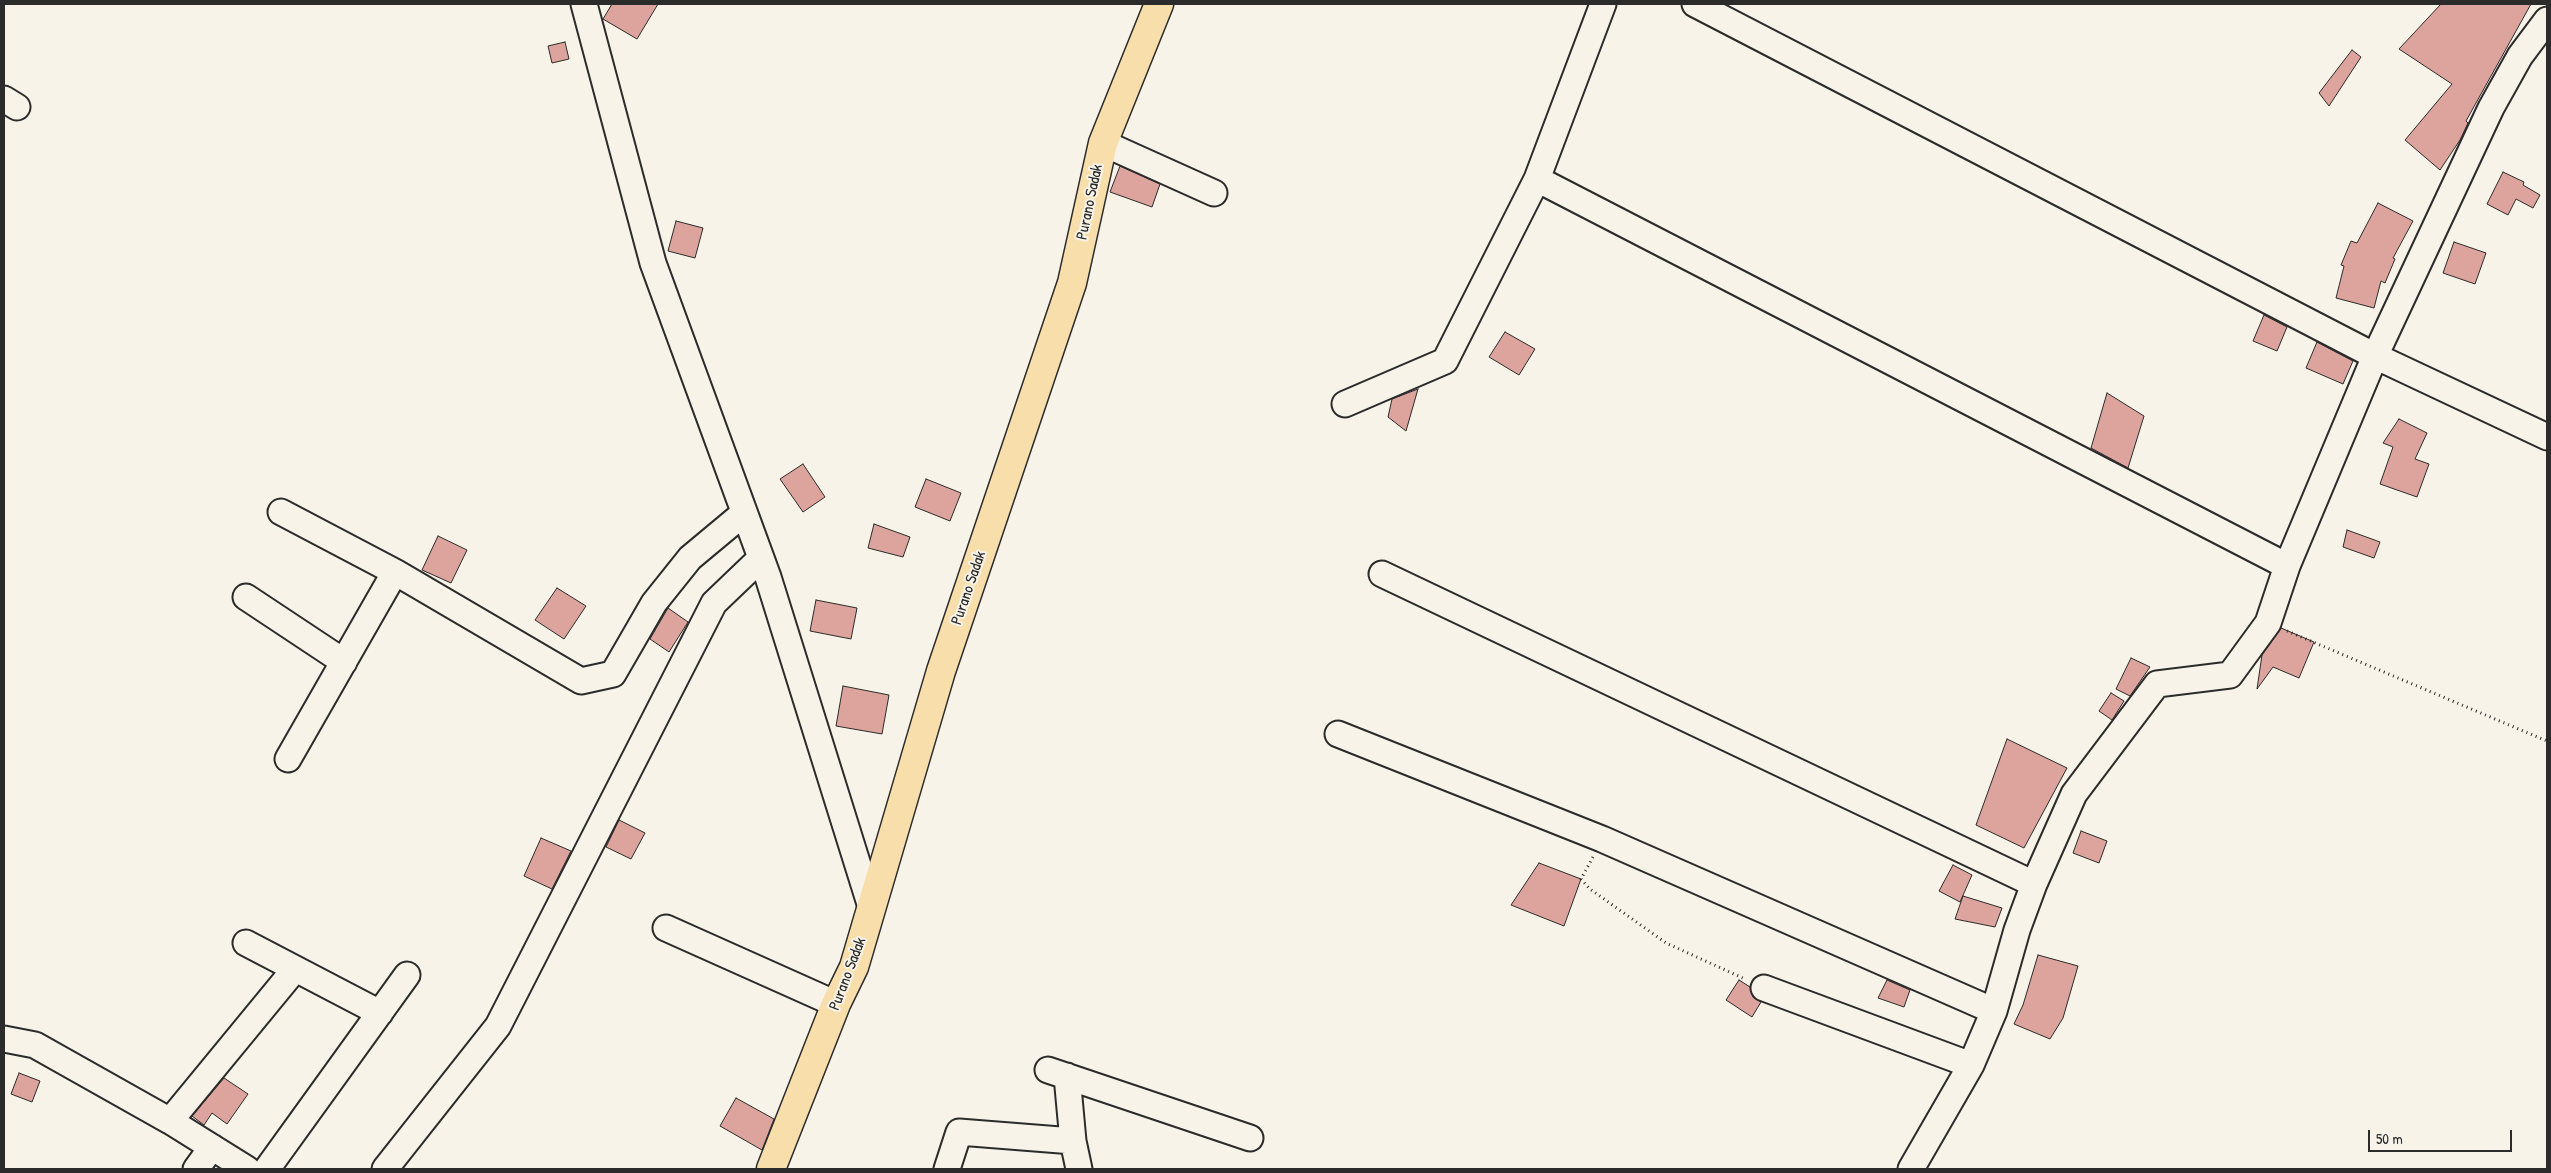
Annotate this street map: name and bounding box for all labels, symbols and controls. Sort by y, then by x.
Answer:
street label: Purano Sadak [1073,163,1107,241]
street label: Purano Sadak [947,549,991,627]
street label: Purano Sadak [825,935,871,1013]
scale bar [2371,1120,2515,1152]
text: 50 m [2376,1128,2403,1149]

